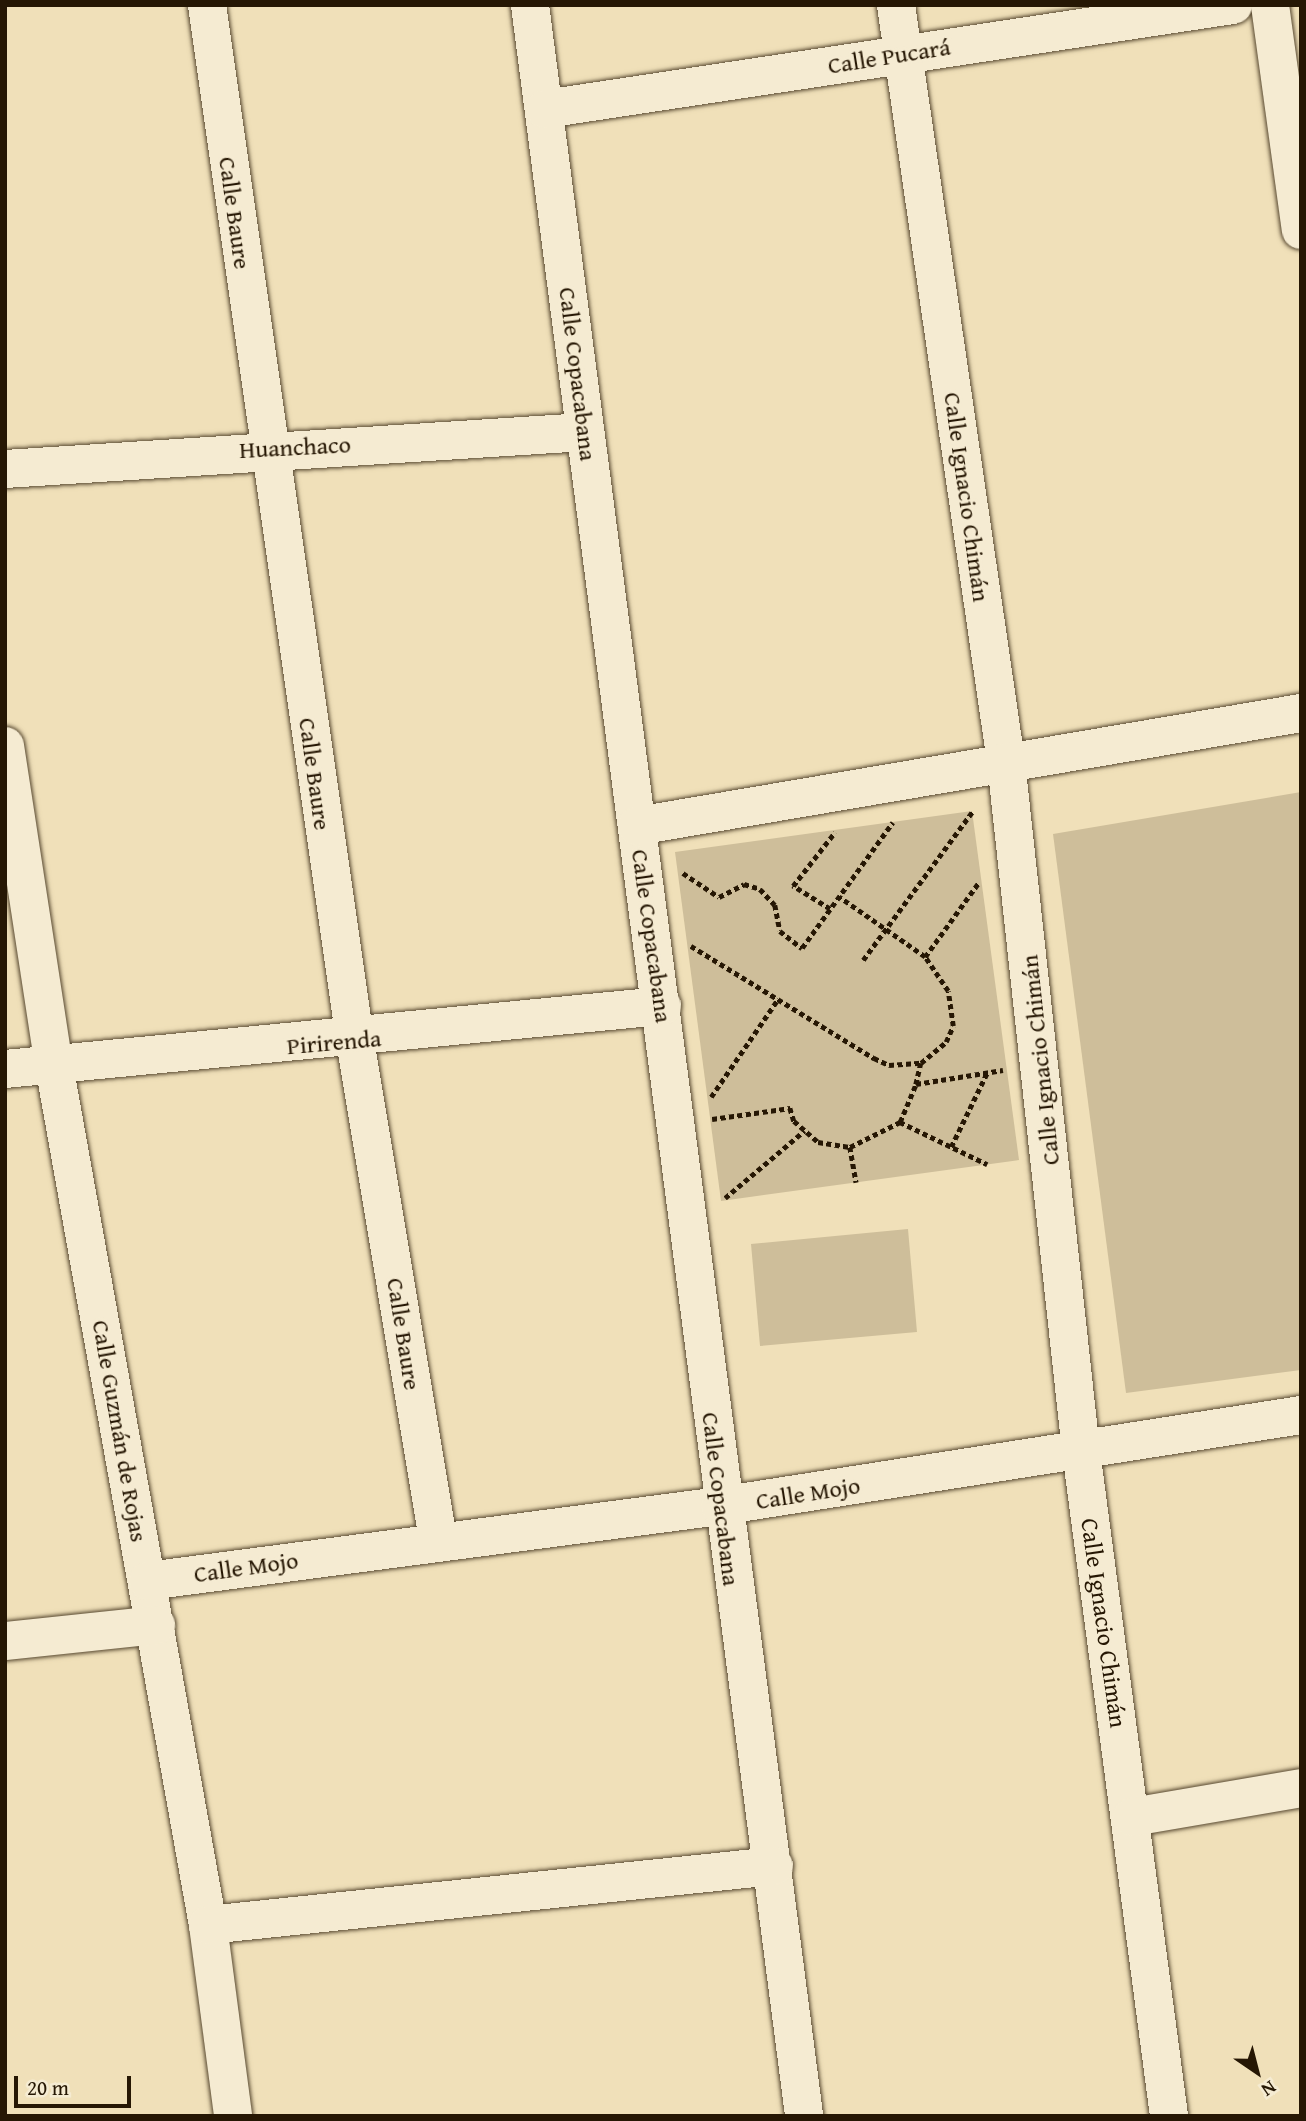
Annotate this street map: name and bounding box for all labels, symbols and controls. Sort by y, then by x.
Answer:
street label: Calle Pucará [826,32,952,80]
street label: Calle Baure [213,155,257,271]
street label: Calle Copacabana [553,286,603,462]
street label: Calle Ignacio Chimán [938,390,996,604]
street label: Huanchaco [238,430,352,464]
street label: Calle Baure [293,716,337,832]
street label: Calle Copacabana [626,848,678,1024]
street label: Calle Ignacio Chimán [1015,953,1065,1167]
street label: Pirirenda [286,1024,382,1060]
street label: Calle Baure [381,1276,427,1392]
street label: Calle Guzmán de Rojas [86,1318,154,1544]
street label: Calle Copacabana [696,1411,746,1587]
street label: Calle Mojo [754,1471,862,1515]
street label: Calle Ignacio Chimán [1075,1516,1133,1730]
street label: Calle Mojo [192,1545,300,1589]
north arrow [1222,2037,1292,2107]
scale bar [18,2062,135,2106]
text: 20 m [27,2072,69,2103]
text: N [1256,2074,1282,2104]

